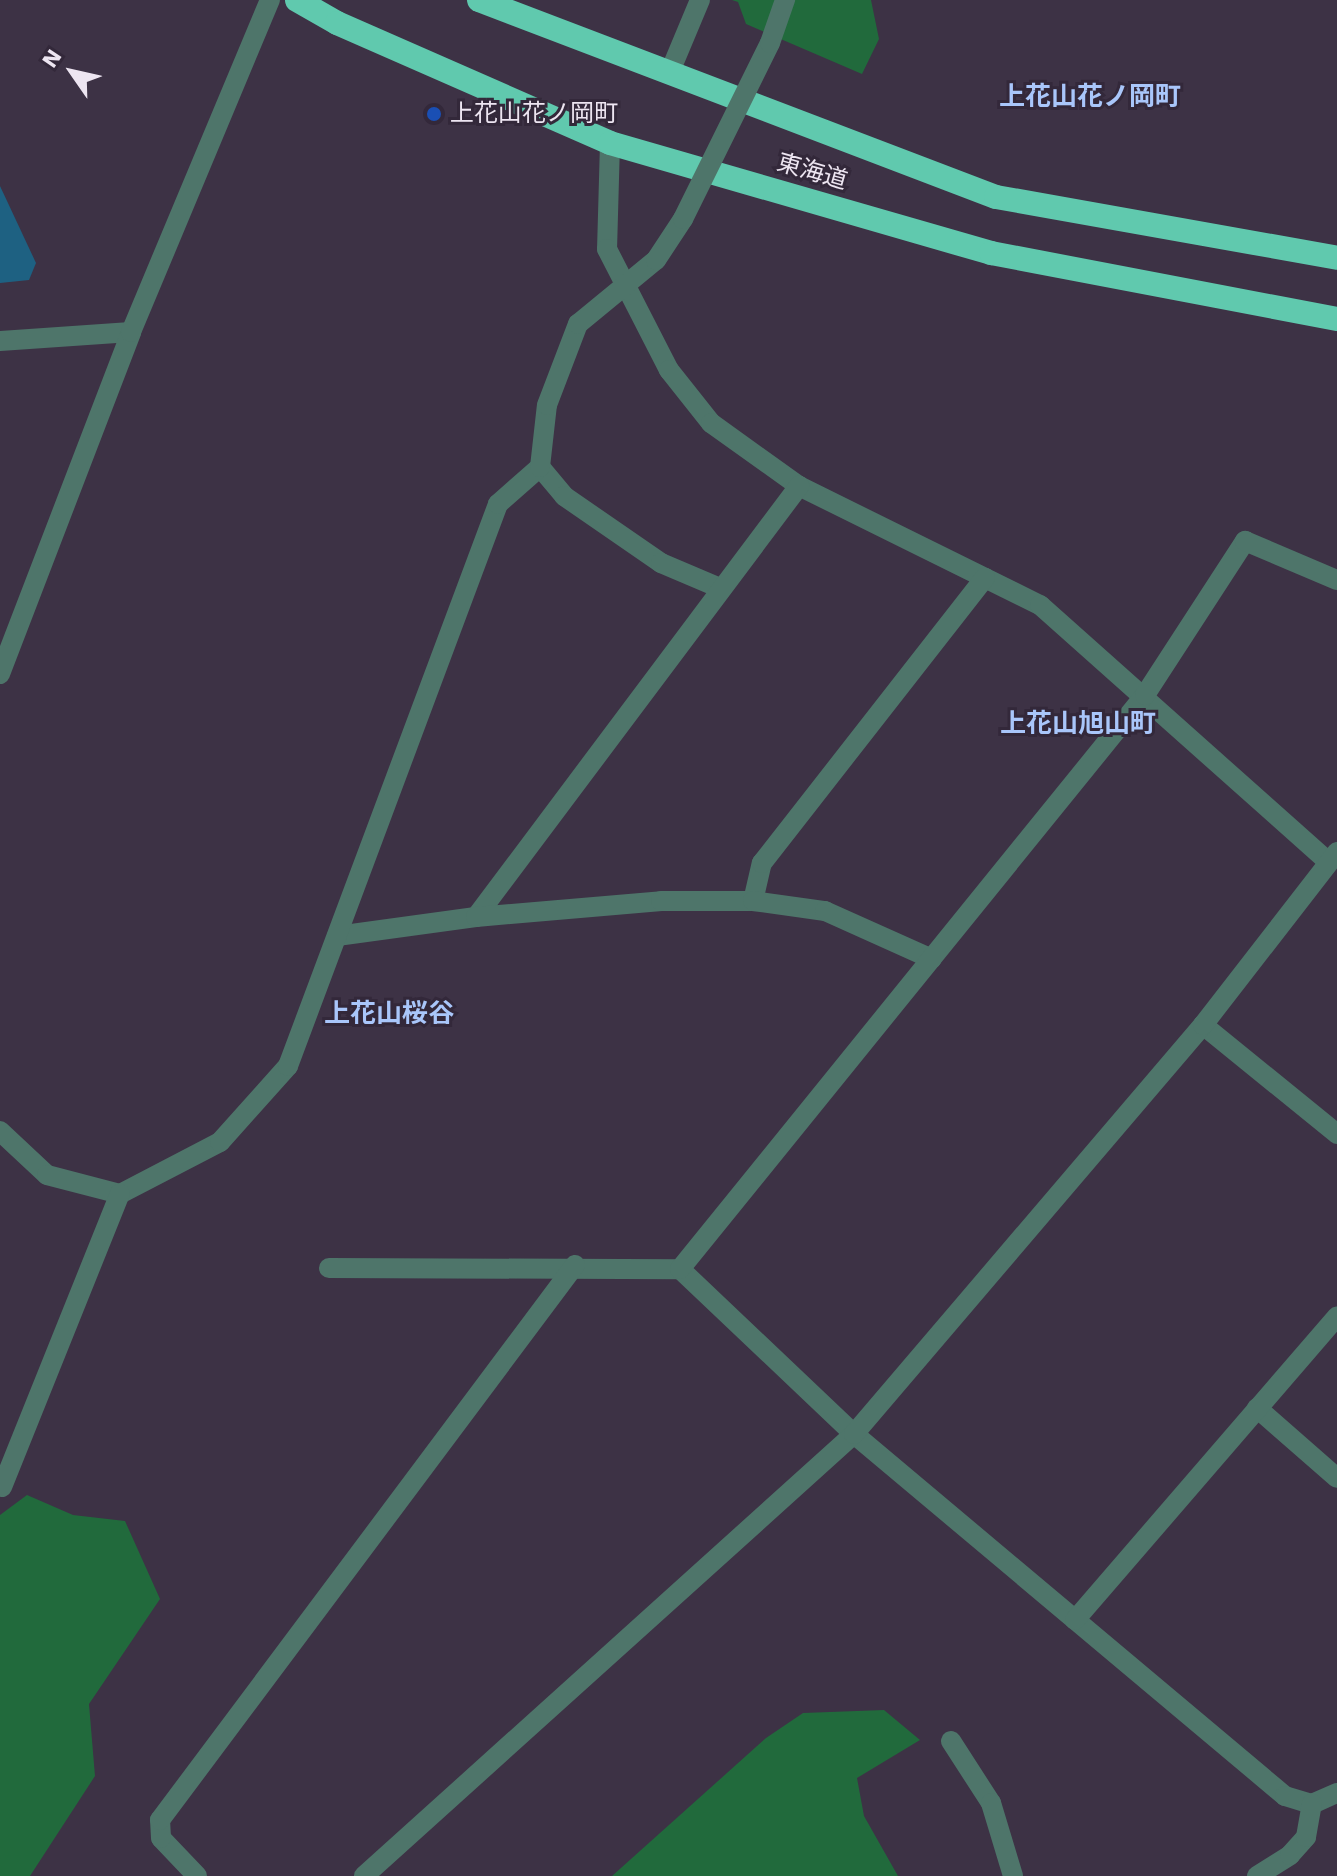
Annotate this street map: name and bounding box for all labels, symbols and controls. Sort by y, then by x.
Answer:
north arrow [32,32,112,112]
text: N [37,45,67,72]
district label: 上花山花ノ岡町 [999,81,1181,113]
place label: 上花山花ノ岡町 [450,100,618,128]
marker: 上花山花ノ岡町 [425,105,443,123]
street label: 東海道 [773,148,851,196]
district label: 上花山旭山町 [1000,708,1156,740]
district label: 上花山桜谷 [324,998,454,1030]

